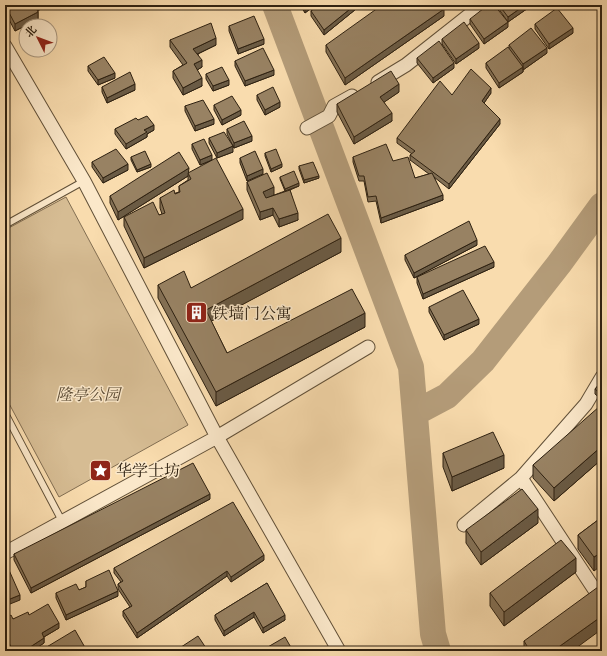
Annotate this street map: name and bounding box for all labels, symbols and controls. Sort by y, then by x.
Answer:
north arrow [18,18,58,58]
text: 北 [22,23,40,41]
building icon: 铁墙门公寓 [183,300,209,326]
place label: 铁墙门公寓 [212,304,292,324]
park label: 隆亭公园 [56,385,123,405]
place icon: 华学士坊 [87,457,113,483]
place label: 华学士坊 [116,461,180,481]

